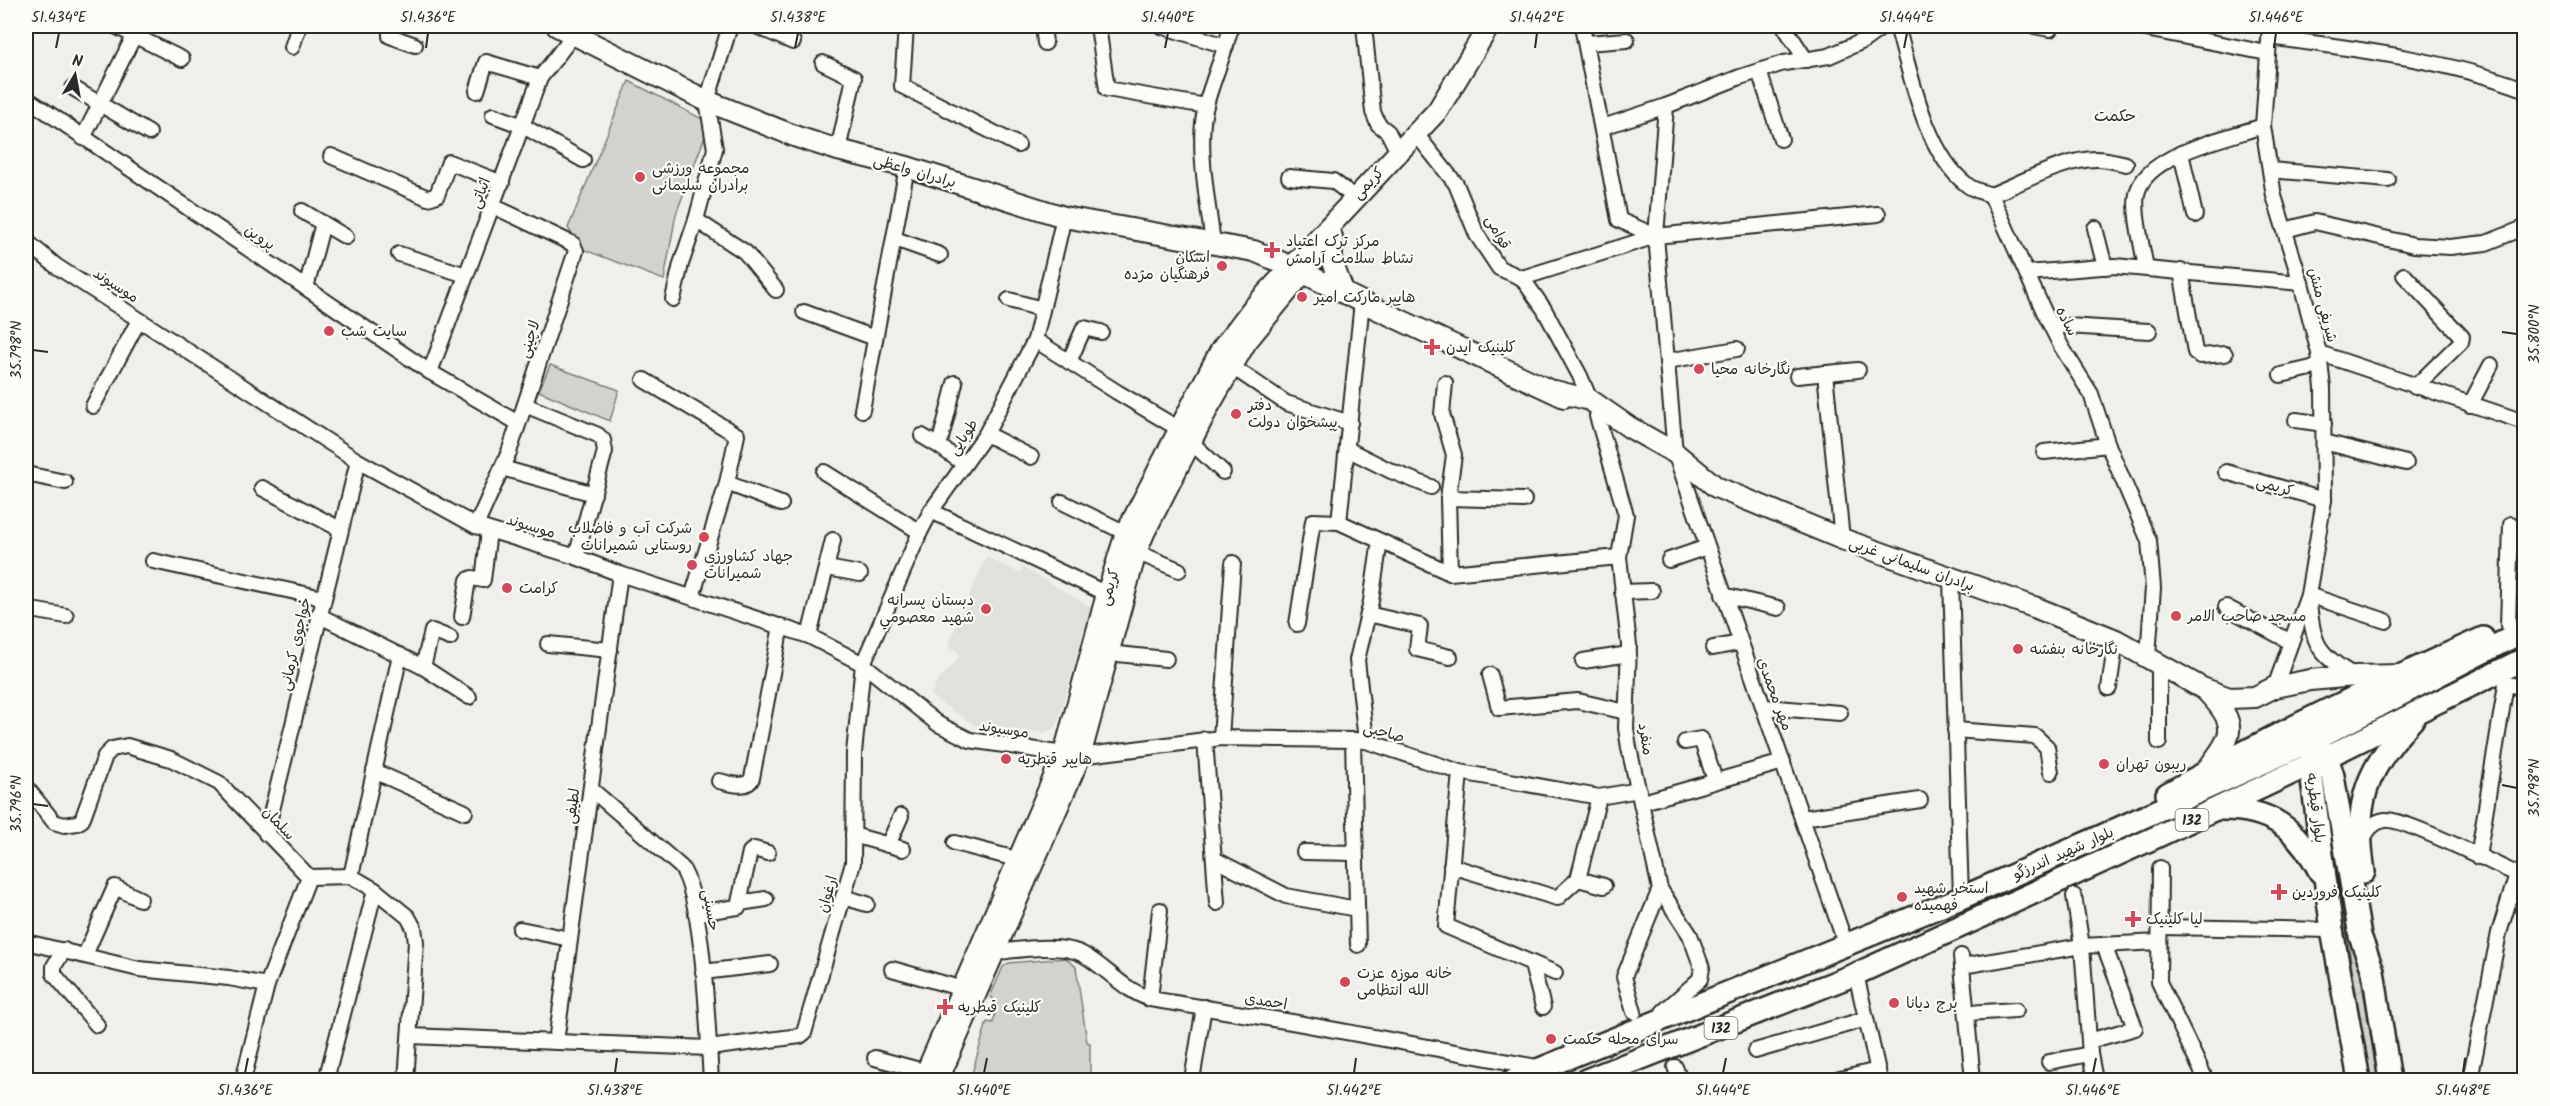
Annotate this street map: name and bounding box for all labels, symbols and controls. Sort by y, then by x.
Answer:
text: 51.434°E [31,6,88,30]
text: 51.436°E [400,6,457,30]
text: 51.438°E [770,6,827,30]
text: 51.440°E [1141,6,1196,30]
text: 51.442°E [1509,6,1566,30]
text: 51.444°E [1880,6,1936,30]
text: 51.446°E [2248,6,2305,30]
north arrow [45,45,105,105]
text: N [70,49,84,75]
district label: حکمت [2094,104,2136,129]
street label: برادران واعظی [871,149,959,195]
place label: مجموعه ورزشی برادران سلیمانی [652,157,749,198]
street label: کریمی [1347,162,1390,206]
marker: مجموعه ورزشی برادران سلیمانی [633,170,647,184]
street label: اثباتی [464,174,498,212]
street label: قوامی [1478,211,1516,254]
street label: پروین [239,219,280,257]
place label: مرکز ترک اعتیاد نشاط سلامت آرامش [1286,230,1414,271]
marker: مرکز ترک اعتیاد نشاط سلامت آرامش [1263,241,1281,259]
place label: اسکان فرهنگیان مژده [1124,246,1210,287]
marker: اسکان فرهنگیان مژده [1215,259,1229,273]
street label: موسیوند [88,262,143,310]
street label: شریفی منش [2301,265,2344,345]
place label: هایپر مارکت امیر [1312,286,1415,310]
marker: هایپر مارکت امیر [1295,290,1309,304]
street label: ساده [2048,302,2084,341]
text: 35.800°N [2523,304,2547,364]
street label: لاچینی [513,317,547,361]
place label: سایت شب [341,320,407,344]
text: 35.798°N [5,321,29,379]
marker: سایت شب [322,324,336,338]
place label: کلینیک ایدن [1446,336,1516,360]
marker: کلینیک ایدن [1423,338,1441,356]
place label: نگارخانه محیا [1711,358,1790,382]
marker: نگارخانه محیا [1692,362,1706,376]
place label: دفتر پیشخوان دولت [1247,394,1338,435]
marker: دفتر پیشخوان دولت [1229,407,1243,421]
street label: طوبایی [943,414,985,461]
street label: کریمی [2253,470,2296,504]
street label: موسیوند [503,508,558,546]
place label: شرکت آب و فاضلاب روستایی شمیرانات [568,517,692,558]
marker: شرکت آب و فاضلاب روستایی شمیرانات [697,530,711,544]
street label: برادران سلیمانی غربی [1846,531,1978,599]
place label: جهاد کشاورزی شمیرانات [704,545,793,586]
marker: جهاد کشاورزی شمیرانات [685,558,699,572]
street label: کریمی [1093,566,1127,609]
place label: کرامت [519,577,558,601]
marker: کرامت [500,581,514,595]
place label: دبستان پسرانه شهيد معصومي [880,589,974,630]
street label: خواجوی کرمانی [274,595,318,693]
marker: دبستان پسرانه شهيد معصومي [979,602,993,616]
place label: مسجد صاحب الامر [2186,605,2306,629]
marker: مسجد صاحب الامر [2169,609,2183,623]
place label: نگارخانه بنفشه [2030,638,2118,662]
marker: نگارخانه بنفشه [2011,642,2025,656]
street label: مهر محمدی [1750,654,1798,734]
street label: موسیوند [977,714,1031,746]
street label: صاحبی [1361,716,1407,750]
street label: منفرد [1631,721,1659,757]
place label: هایپر قیطریه [1018,748,1092,772]
marker: هایپر قیطریه [999,752,1013,766]
place label: ریبون تهران [2116,753,2186,777]
marker: ریبون تهران [2097,757,2111,771]
text: 35.798°N [2523,759,2547,817]
street label: بلوار قیطریه [2299,772,2331,845]
text: 35.796°N [5,775,29,833]
street label: لطیفی [559,787,587,826]
street label: سلمان [256,801,301,846]
road number: 132 [2176,809,2208,831]
street label: بلوار شهید اندرزگو [2008,821,2118,887]
street label: ارغوان [811,873,845,916]
place label: استخر شهید فهمیده [1914,877,1989,918]
place label: کلینیک فروردین [2292,881,2382,905]
marker: کلینیک فروردین [2270,883,2288,901]
street label: حسینی [695,887,725,933]
marker: استخر شهید فهمیده [1895,890,1909,904]
place label: لیا کلینیک [2146,908,2203,932]
marker: لیا کلینیک [2124,910,2142,928]
place label: خانه موزه عزت الله انتظامی [1357,962,1452,1003]
marker: خانه موزه عزت الله انتظامی [1338,975,1352,989]
street label: احمدی [1243,987,1289,1017]
place label: برج دیانا [1906,992,1958,1016]
place label: کلینیک قیطریه [958,996,1041,1020]
marker: برج دیانا [1887,996,1901,1010]
marker: کلینیک قیطریه [936,998,954,1016]
road number: 132 [1704,1017,1738,1039]
place label: سرای محله حکمت [1563,1028,1679,1052]
marker: سرای محله حکمت [1544,1032,1558,1046]
text: 51.436°E [217,1079,274,1103]
text: 51.438°E [587,1079,644,1103]
text: 51.440°E [957,1079,1012,1103]
text: 51.442°E [1326,1079,1383,1103]
text: 51.444°E [1696,1079,1752,1103]
text: 51.446°E [2065,1079,2122,1103]
text: 51.448°E [2435,1079,2492,1103]

